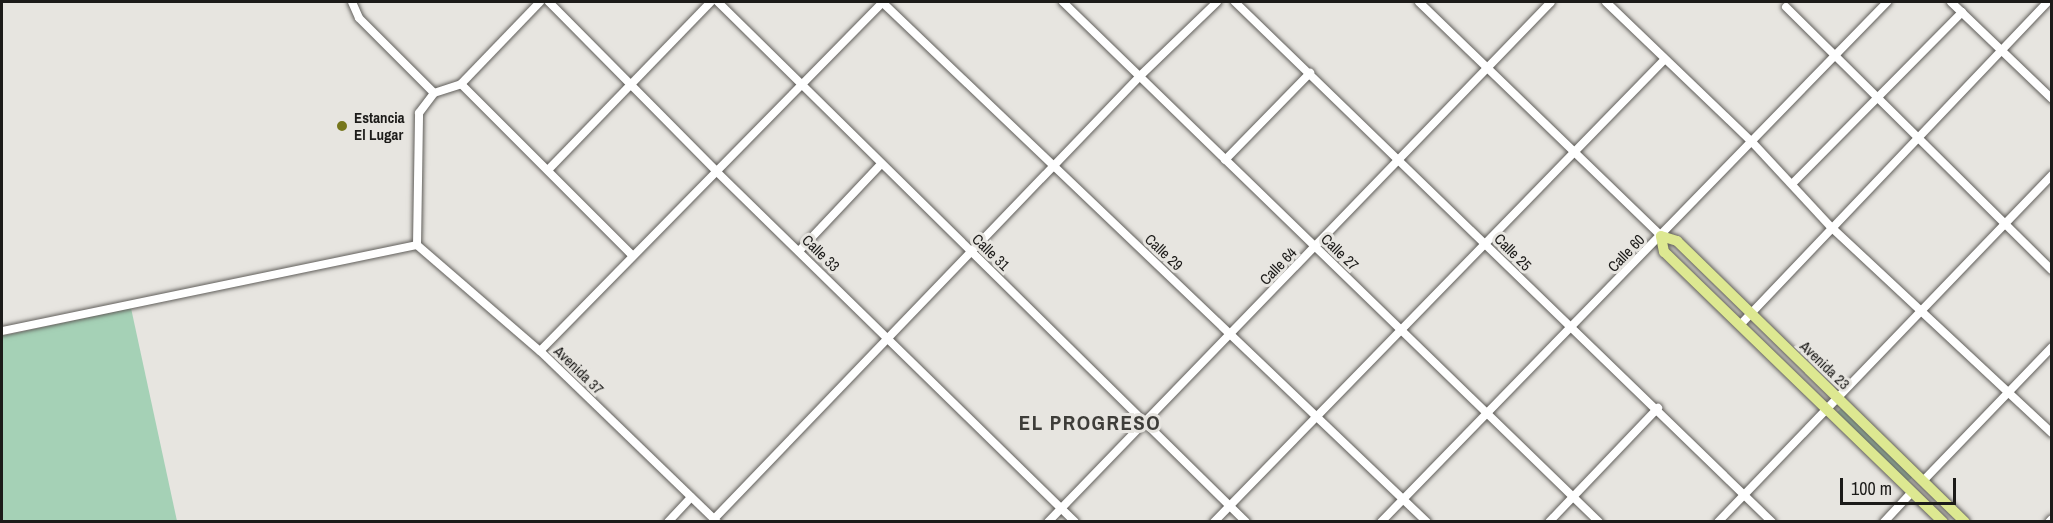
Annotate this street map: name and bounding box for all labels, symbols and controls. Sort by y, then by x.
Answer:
place label: Estancia El Lugar [354,108,405,143]
marker: Estancia El Lugar [335,119,349,133]
street label: Calle 31 [969,230,1013,274]
street label: Calle 29 [1141,230,1187,274]
street label: Calle 27 [1318,230,1362,274]
street label: Calle 25 [1491,230,1535,274]
street label: Calle 33 [799,231,843,275]
street label: Calle 60 [1604,231,1648,275]
street label: Calle 64 [1256,244,1300,288]
street label: Avenida 23 [1796,337,1854,393]
street label: Avenida 37 [550,342,608,398]
district label: EL PROGRESO [1019,410,1161,436]
scale bar [1843,466,1958,504]
text: 100 m [1851,476,1892,501]

